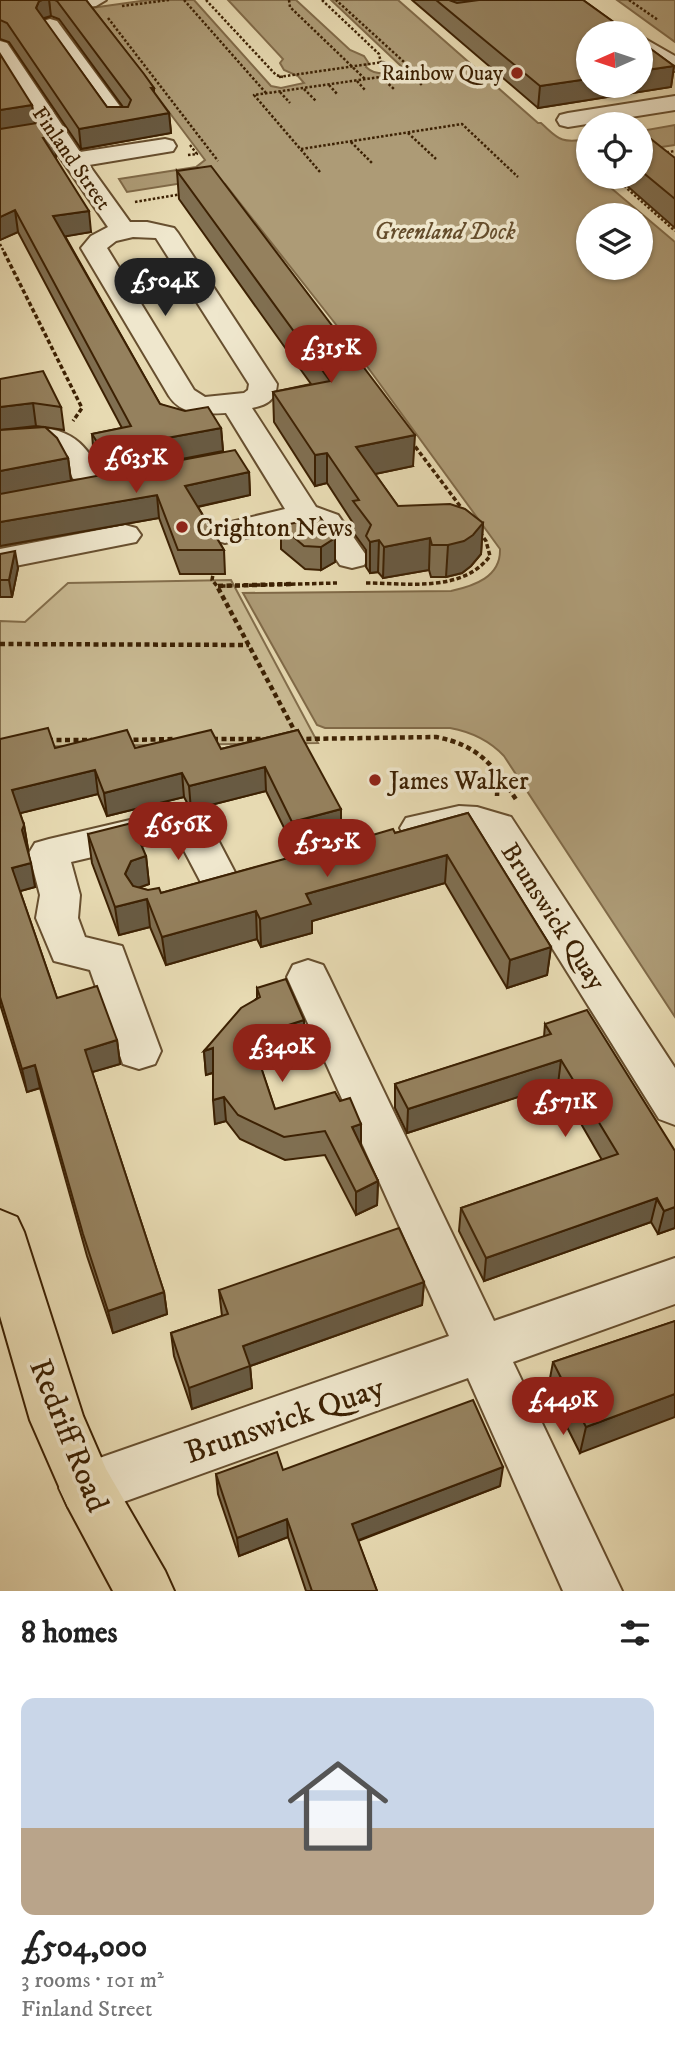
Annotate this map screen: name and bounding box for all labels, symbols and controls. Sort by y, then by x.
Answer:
north arrow [576,21,653,98]
map controls [576,21,653,280]
place label: Rainbow Quay [381,61,504,87]
marker: Rainbow Quay [509,65,525,81]
street label: Finland Street [26,102,116,215]
button: locate [576,112,653,189]
button: layers [576,203,653,280]
water label: Greenland Dock [374,218,516,247]
pin: £504K [116,258,214,318]
text: £504K [130,266,200,295]
pin: £315K [282,326,380,385]
text: £315K [301,333,361,362]
pin: £635K [87,435,185,495]
text: £635K [104,443,168,472]
place label: Crighton News [196,512,353,545]
marker: Crighton News [174,519,190,535]
place label: James Walker [387,765,529,798]
marker: James Walker [367,772,383,788]
pin: £656K [129,802,227,862]
text: £656K [144,810,212,839]
pin: £525K [278,820,376,879]
text: £525K [294,827,360,856]
street label: Brunswick Quay [493,837,613,997]
pin: £340K [233,1024,331,1084]
text: £340K [249,1032,315,1061]
pin: £571K [516,1080,614,1139]
text: £571K [533,1087,597,1116]
street label: Redriff Road [19,1353,117,1518]
street label: Brunswick Quay [180,1368,390,1474]
pin: £449K [514,1378,612,1437]
text: £449K [528,1385,598,1414]
icon: filters [616,1614,654,1652]
text: 8 homes [21,1615,118,1652]
icon: home [275,1743,401,1869]
text: £504,000 [21,1929,147,1966]
text: 3 rooms · 101 m² [21,1966,164,1995]
text: Finland Street [21,1995,152,2024]

